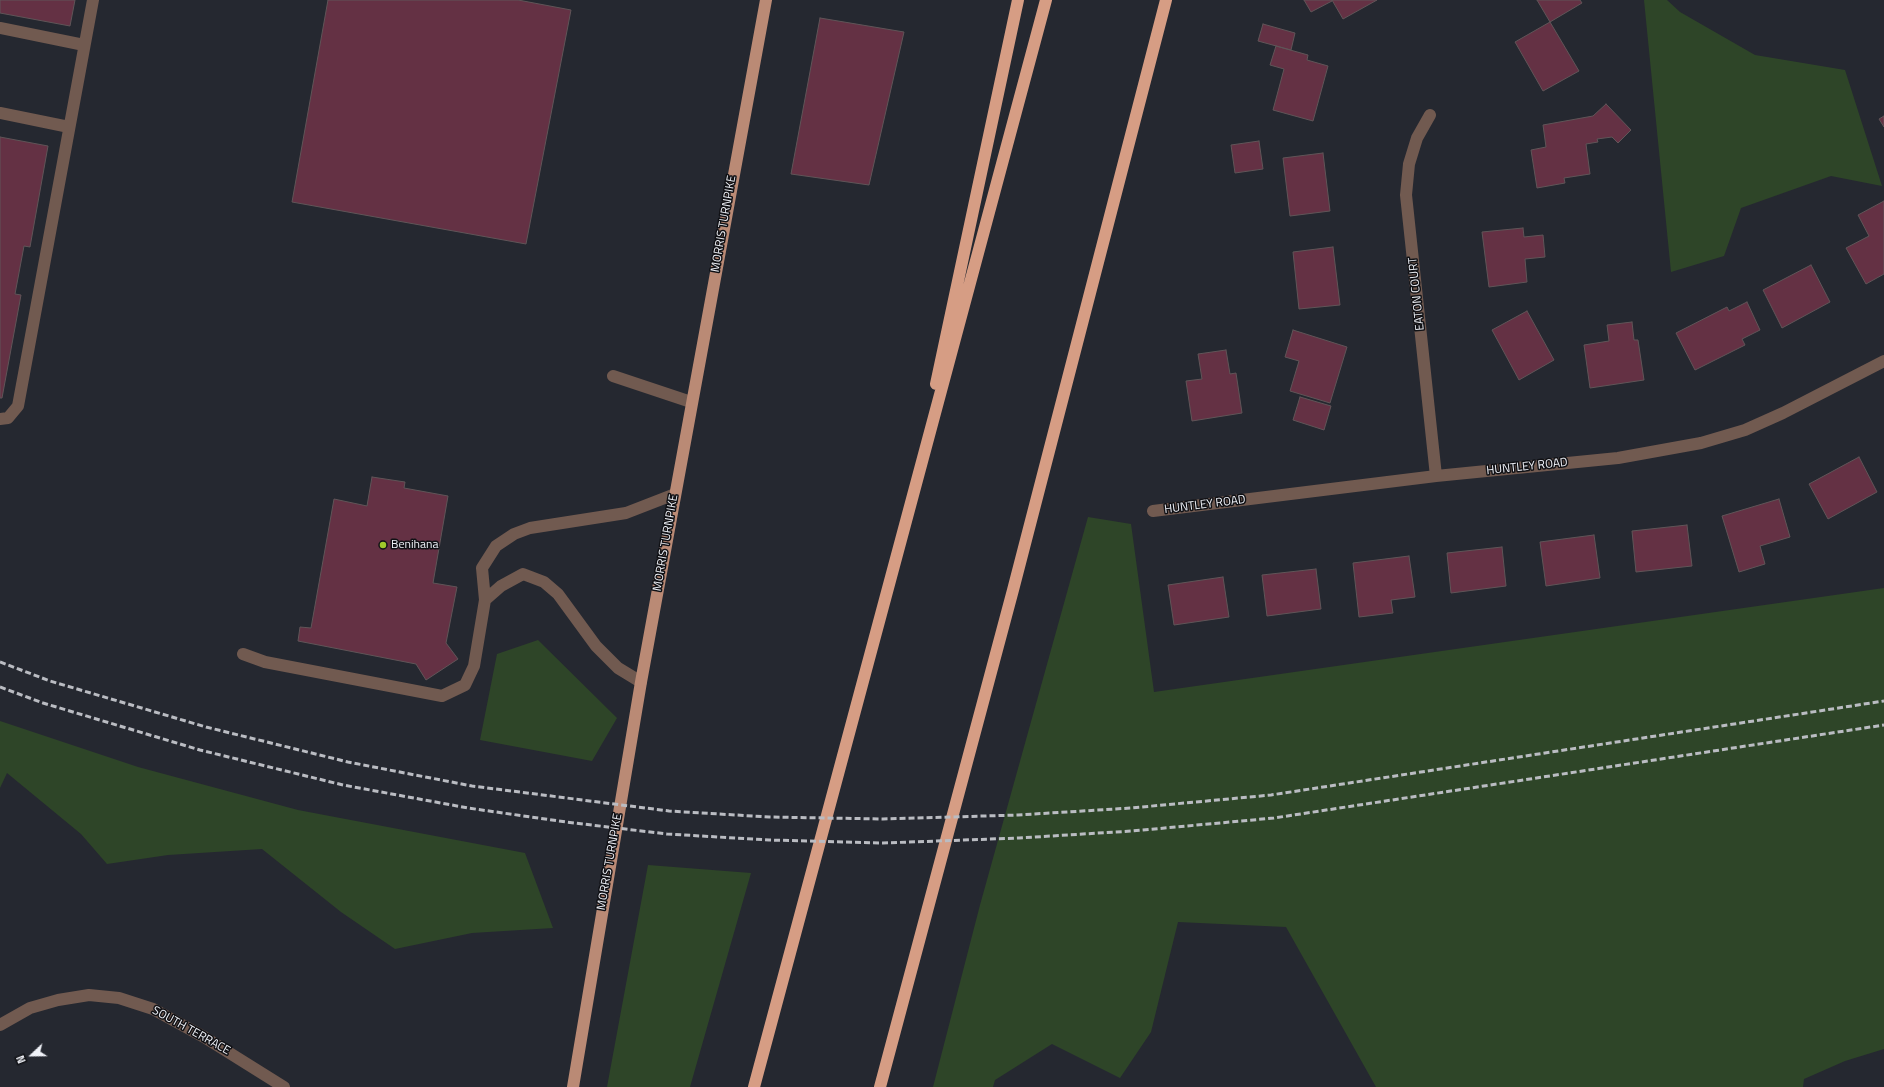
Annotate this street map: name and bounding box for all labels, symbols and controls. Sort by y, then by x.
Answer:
street label: MORRIS TURNPIKE [708,175,740,273]
street label: EATON COURT [1406,257,1428,331]
street label: HUNTLEY ROAD [1486,456,1568,478]
street label: HUNTLEY ROAD [1164,493,1246,517]
street label: MORRIS TURNPIKE [650,494,682,592]
place label: Benihana [391,538,438,552]
marker: Benihana [378,540,388,550]
street label: MORRIS TURNPIKE [594,813,626,911]
street label: SOUTH TERRACE [149,1004,233,1058]
north arrow [12,1035,52,1075]
text: N [12,1053,30,1066]

